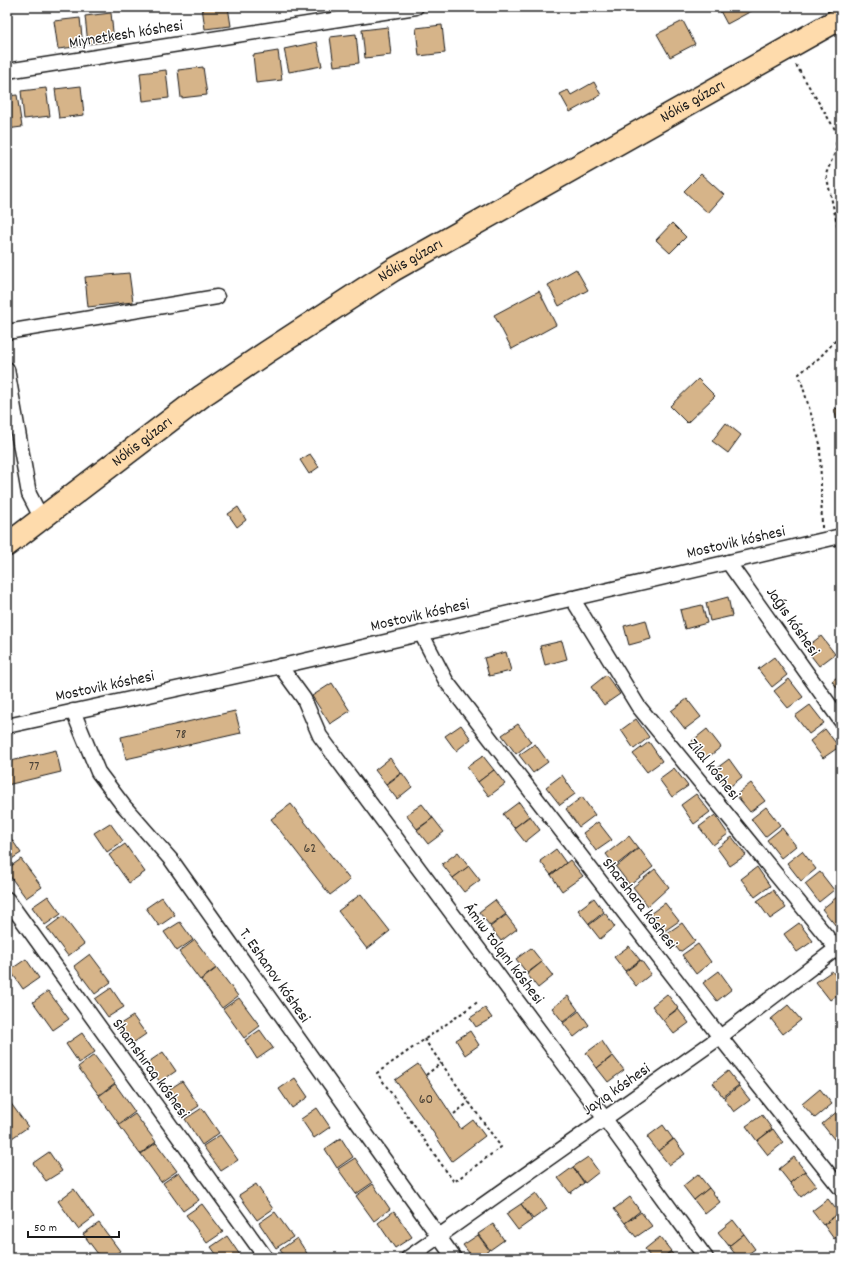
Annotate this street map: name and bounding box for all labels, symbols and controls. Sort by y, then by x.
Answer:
street label: Miynetkesh kóshesi [67,15,185,55]
street label: Nókis gúzarı [656,74,729,129]
street label: Nókis gúzarı [373,233,447,288]
street label: Nókis gúzarı [107,411,177,473]
street label: Mostovik kóshesi [684,520,788,566]
street label: Jaǵıs kóshesi [760,583,824,661]
street label: Mostovik kóshesi [368,593,472,639]
street label: Mostovik kóshesi [53,665,157,709]
house number: 78 [176,725,187,745]
street label: Zilal kóshesi [681,734,745,806]
house number: 77 [29,757,39,777]
house number: 62 [304,839,316,859]
street label: Sharshara kóshesi [596,853,682,955]
street label: Ámiw tolqını kóshesi [457,899,549,1009]
street label: T. Eshanov kóshesi [233,924,315,1028]
street label: Shamshıraq kóshesi [106,1014,194,1124]
street label: Jayıq kóshesi [578,1058,656,1122]
house number: 60 [419,1090,433,1110]
scale bar [28,1213,119,1239]
text: 50 m [34,1220,57,1237]

